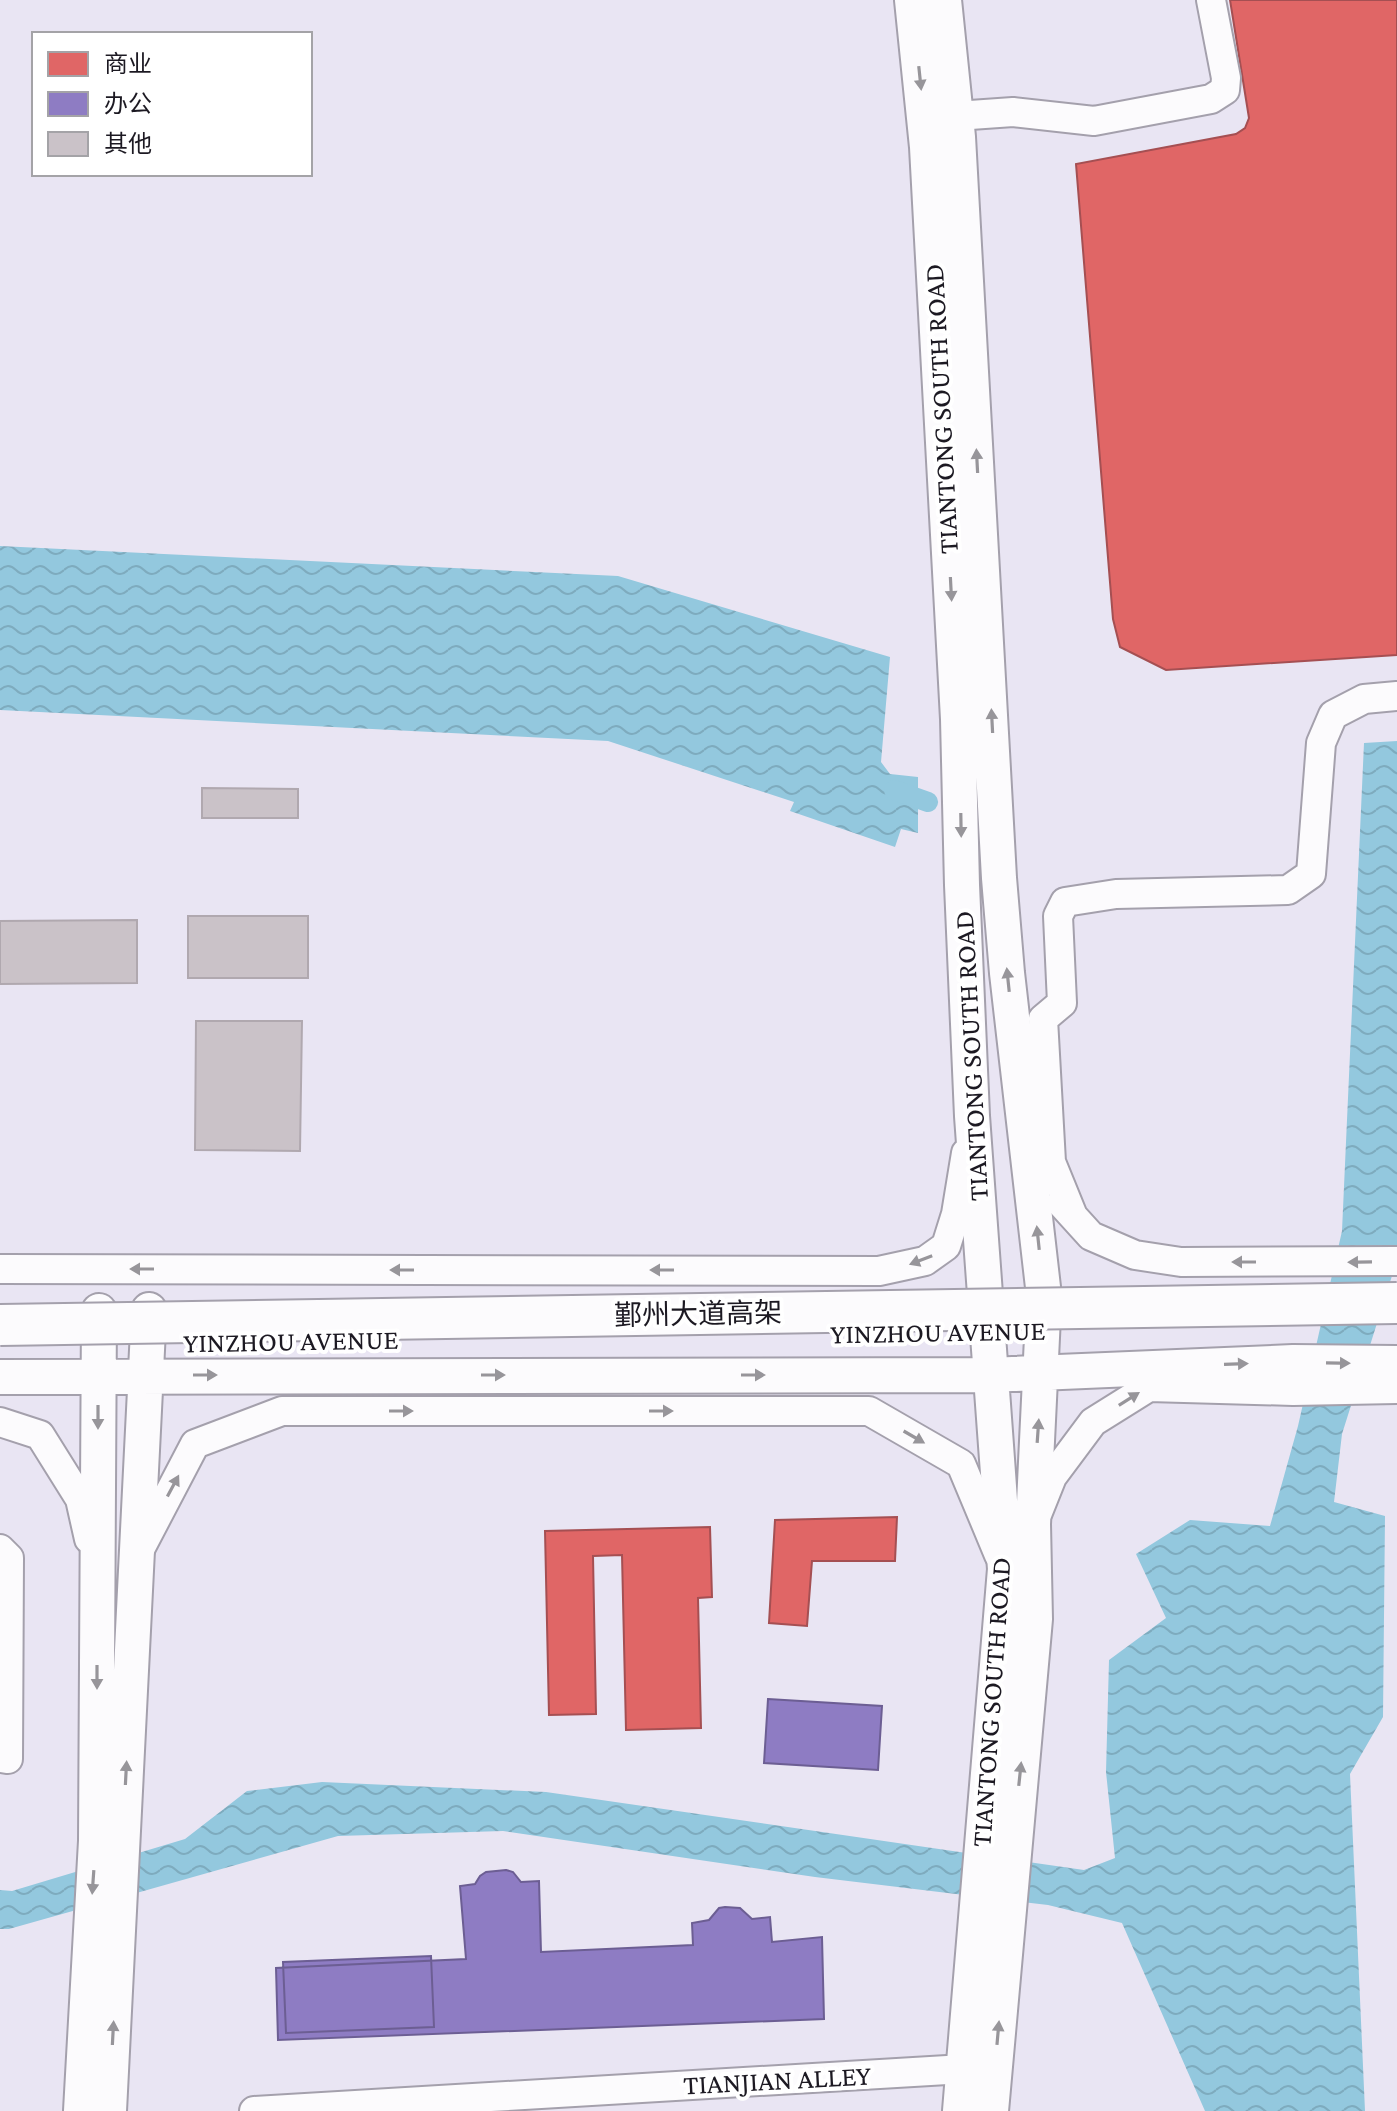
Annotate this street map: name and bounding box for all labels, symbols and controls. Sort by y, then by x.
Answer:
legend [32,32,312,176]
text: 商业 [104,50,152,77]
one-way arrow [914,66,927,91]
text: 办公 [104,90,152,117]
text: 其他 [104,130,152,157]
street label: TIANTONG SOUTH ROAD [918,263,964,555]
one-way arrow [970,448,983,473]
one-way arrow [945,577,958,602]
one-way arrow [985,708,998,733]
one-way arrow [954,813,967,838]
street label: TIANTONG SOUTH ROAD [948,910,994,1202]
one-way arrow [1002,967,1015,992]
one-way arrow [1031,1225,1044,1250]
one-way arrow [908,1254,932,1267]
one-way arrow [1231,1256,1256,1268]
one-way arrow [1347,1256,1372,1268]
one-way arrow [129,1263,154,1275]
one-way arrow [389,1264,414,1276]
one-way arrow [649,1264,674,1276]
street label: 鄞州大道高架 [614,1297,782,1331]
street label: YINZHOU AVENUE [830,1315,1046,1349]
street label: YINZHOU AVENUE [183,1324,399,1358]
one-way arrow [1326,1356,1351,1369]
one-way arrow [1224,1358,1249,1371]
one-way arrow [193,1369,218,1381]
one-way arrow [481,1369,506,1381]
one-way arrow [741,1369,766,1381]
one-way arrow [1119,1392,1140,1407]
one-way arrow [92,1405,104,1430]
one-way arrow [389,1405,414,1417]
one-way arrow [649,1405,674,1417]
one-way arrow [1032,1418,1045,1443]
one-way arrow [903,1430,925,1444]
one-way arrow [165,1475,179,1497]
street label: TIANTONG SOUTH ROAD [965,1556,1017,1848]
one-way arrow [91,1665,103,1690]
one-way arrow [120,1760,133,1785]
one-way arrow [1013,1761,1026,1786]
one-way arrow [86,1870,99,1895]
one-way arrow [107,2020,120,2045]
one-way arrow [992,2020,1005,2045]
street label: TIANJIAN ALLEY [682,2060,872,2100]

